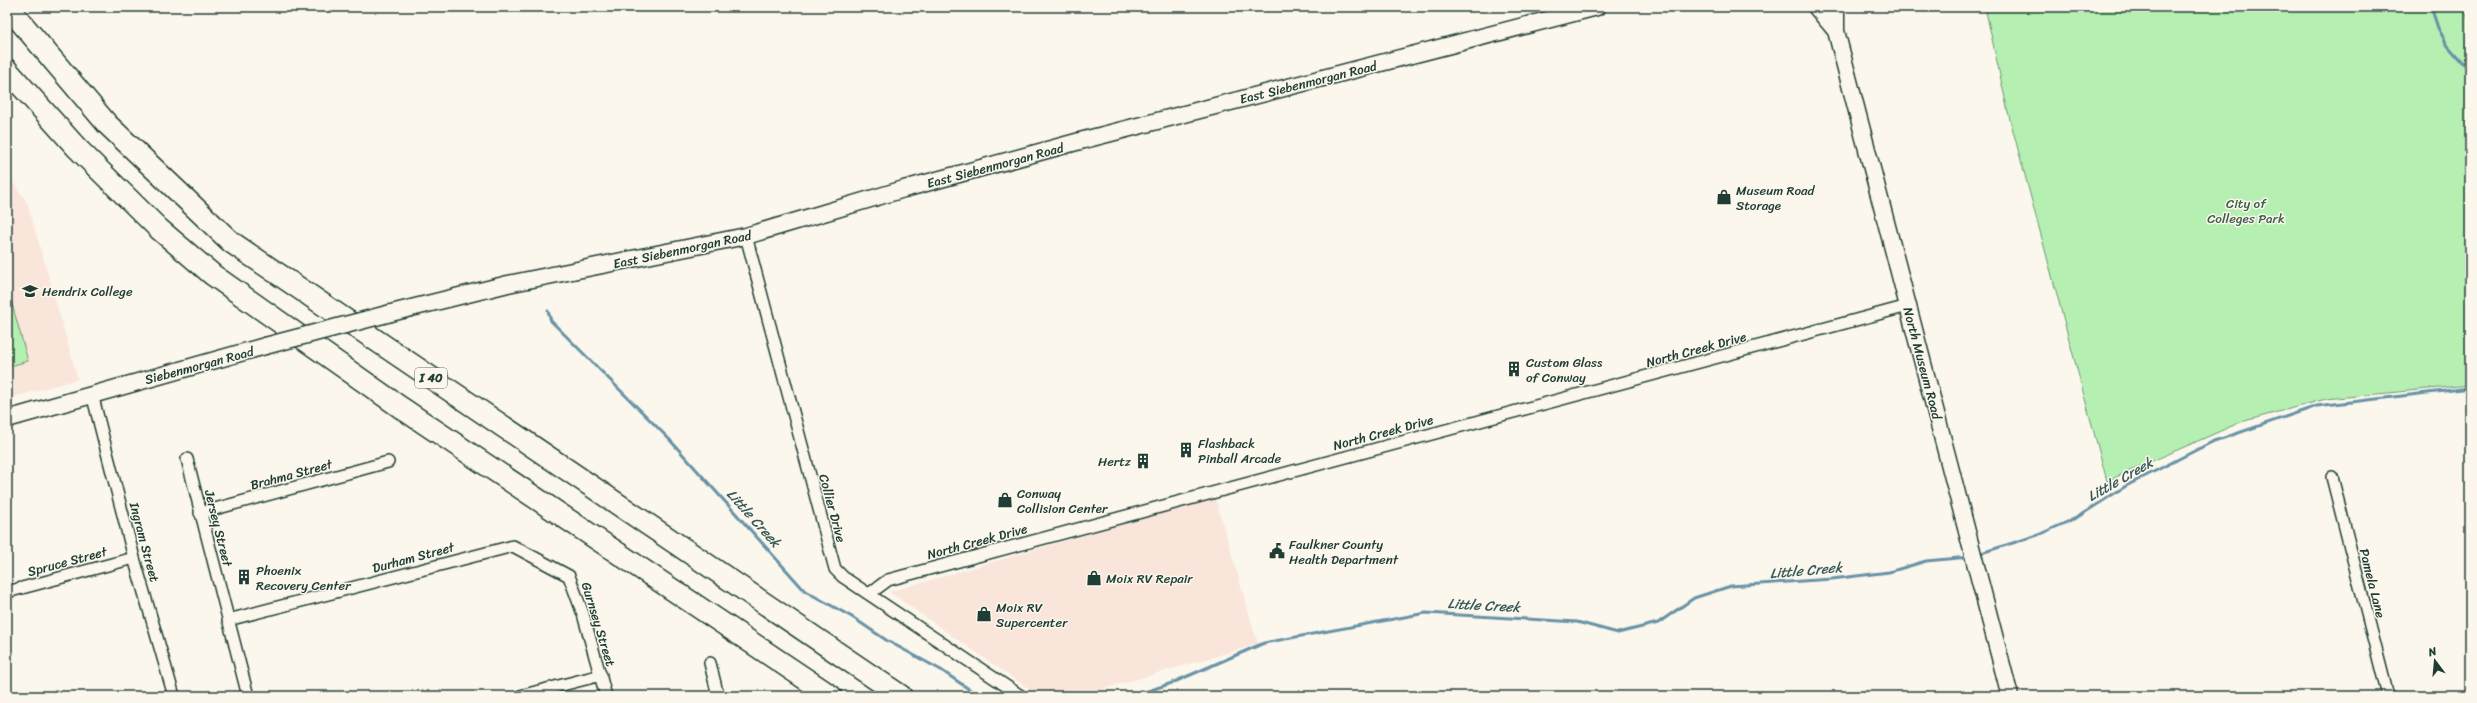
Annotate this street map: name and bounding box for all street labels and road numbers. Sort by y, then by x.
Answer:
street label: East Siebenmorgan Road [1237,54,1380,111]
street label: East Siebenmorgan Road [924,136,1067,195]
street label: East Siebenmorgan Road [611,223,754,275]
street label: North Museum Road [1896,304,1949,423]
street label: North Creek Drive [1643,325,1749,374]
street label: Siebenmorgan Road [142,340,257,391]
road number: I 40 [415,368,447,388]
street label: North Creek Drive [1330,408,1436,457]
street label: Brahma Street [248,452,335,496]
street label: Collier Drive [812,471,853,545]
street label: Jersey Street [198,486,239,570]
street label: Ingram Street [123,499,166,585]
street label: North Creek Drive [924,517,1030,566]
street label: Durham Street [370,535,457,579]
street label: Spruce Street [25,540,110,583]
street label: Pamela Lane [2353,546,2392,621]
street label: Gurnsey Street [575,579,622,670]

